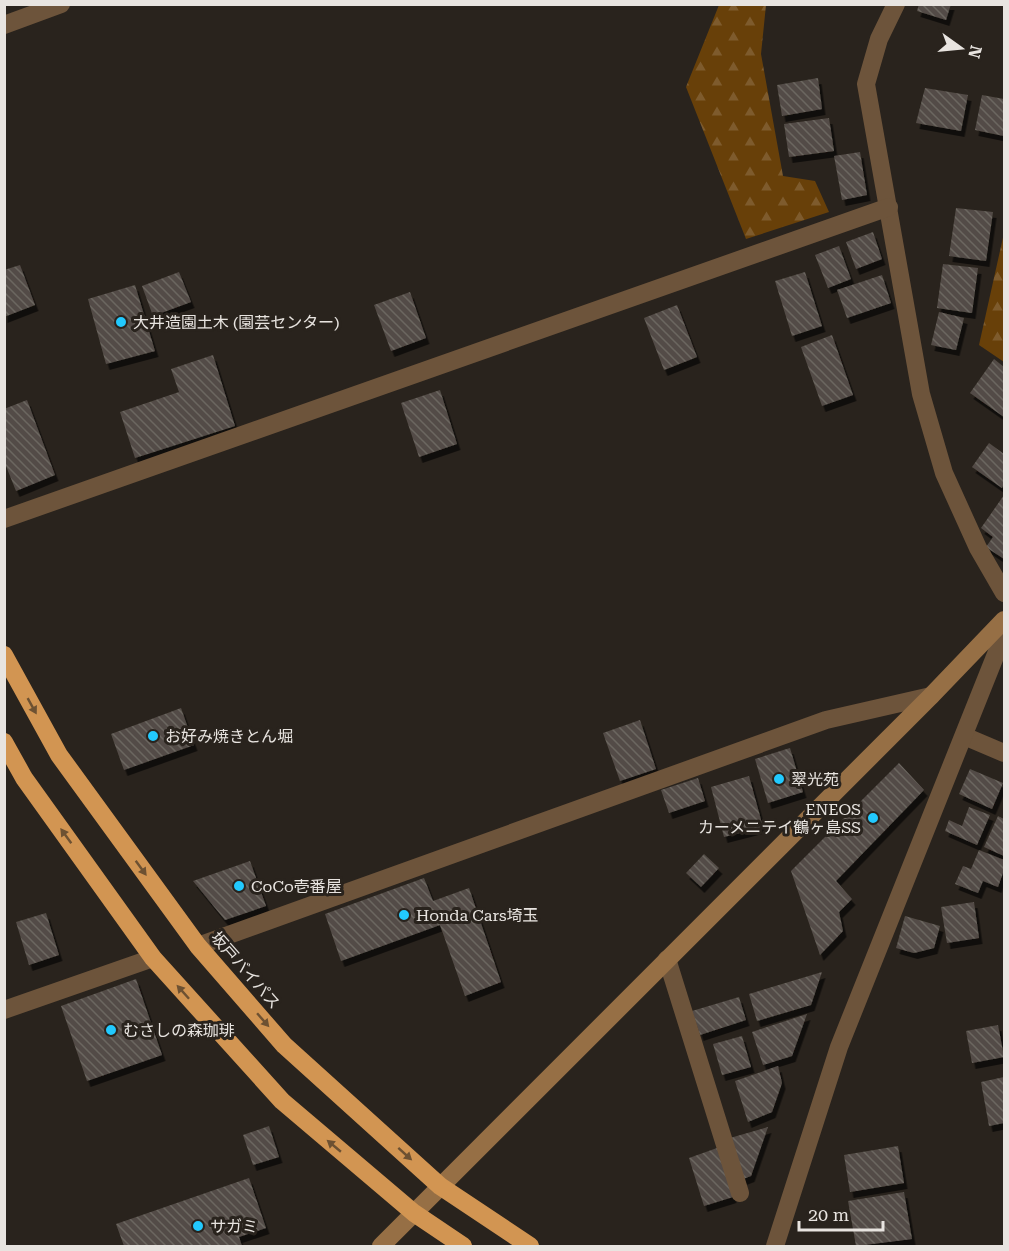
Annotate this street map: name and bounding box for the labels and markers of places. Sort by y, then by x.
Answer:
place label: 大井造園土木 (園芸センター) [133,313,340,332]
marker: 大井造園土木 (園芸センター) [114,315,128,329]
place label: お好み焼きとん堀 [165,727,293,746]
marker: お好み焼きとん堀 [146,729,160,743]
place label: 翠光苑 [791,770,839,789]
marker: 翠光苑 [772,772,786,786]
place label: ENEOS カーメニテイ鶴ヶ島SS [698,800,861,837]
marker: ENEOS カーメニテイ鶴ヶ島SS [866,811,880,825]
place label: CoCo壱番屋 [251,877,342,896]
marker: CoCo壱番屋 [232,879,246,893]
place label: Honda Cars埼玉 [416,906,539,925]
marker: Honda Cars埼玉 [397,908,411,922]
place label: むさしの森珈琲 [123,1021,235,1040]
marker: むさしの森珈琲 [104,1023,118,1037]
place label: サガミ [210,1217,258,1236]
marker: サガミ [191,1219,205,1233]

